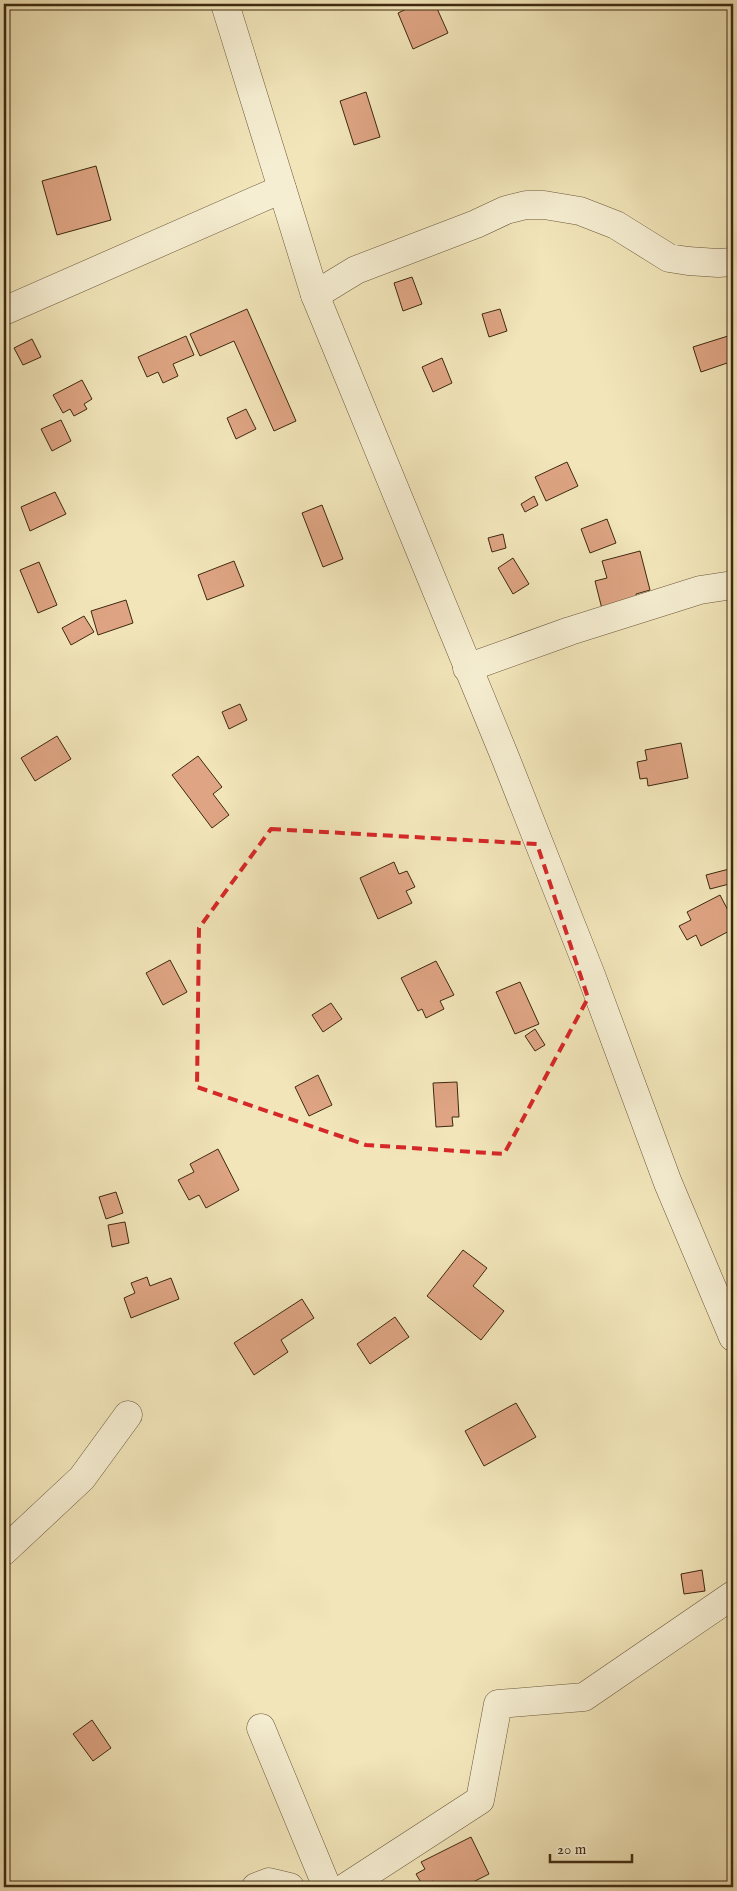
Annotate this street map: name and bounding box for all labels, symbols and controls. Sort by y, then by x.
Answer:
scale bar [550,1831,632,1863]
text: 20 m [557,1840,587,1859]

